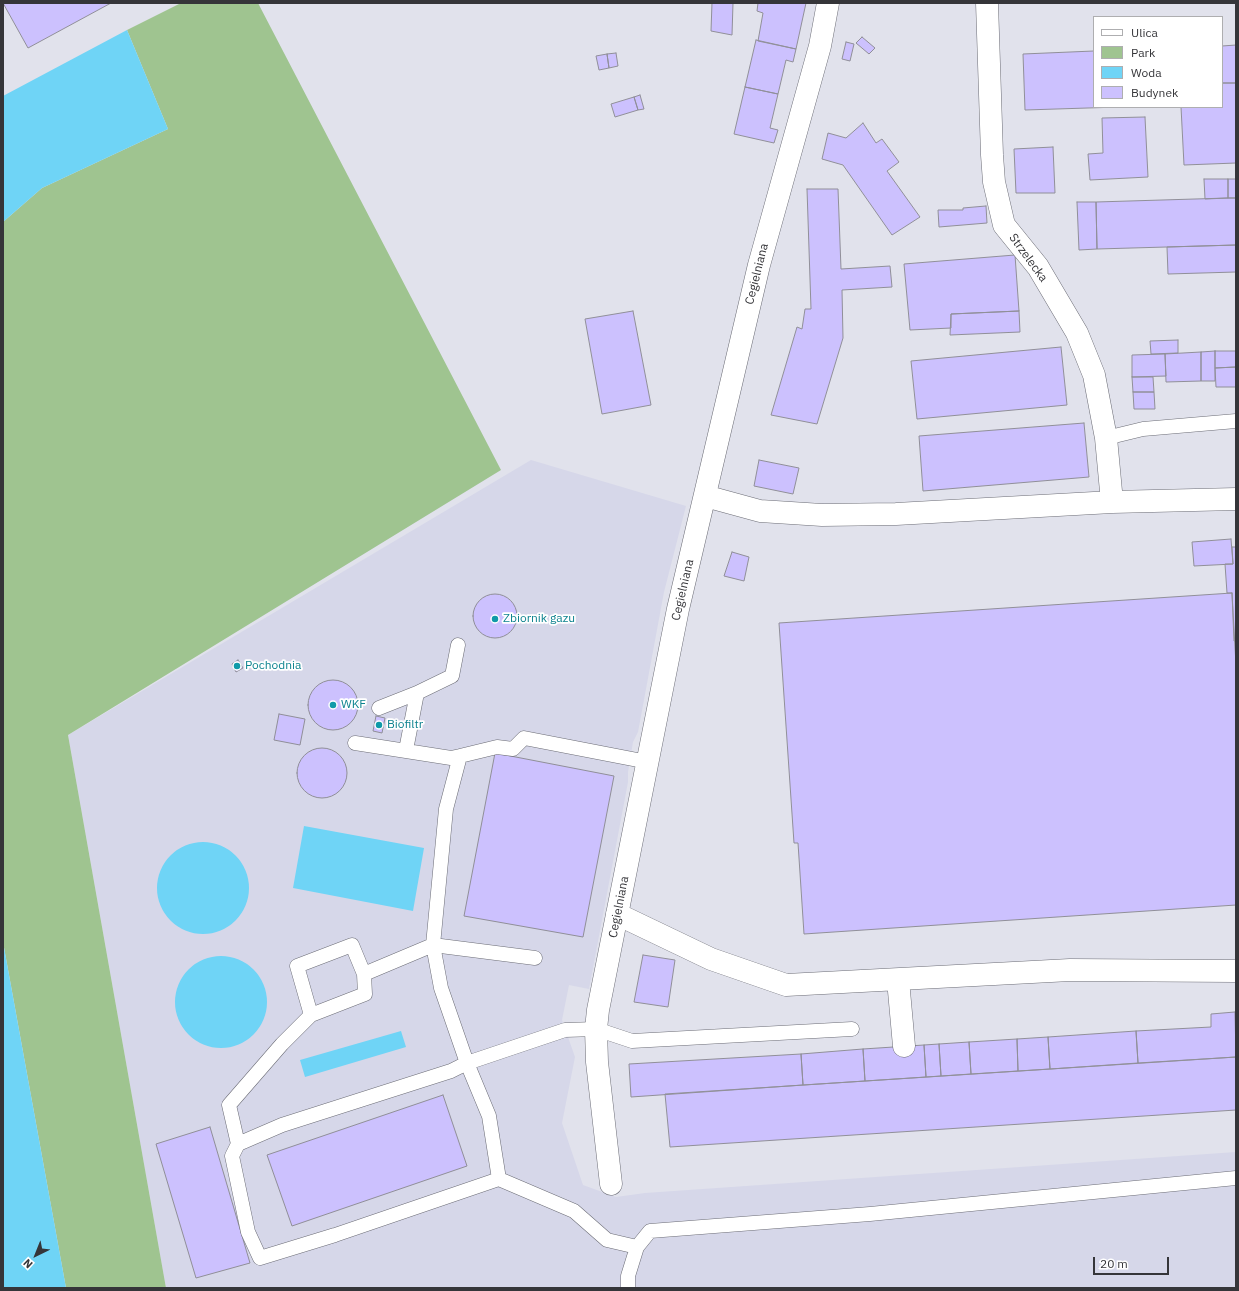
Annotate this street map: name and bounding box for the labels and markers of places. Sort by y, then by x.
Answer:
place label: Zbiornik gazu [503,612,575,626]
marker: Zbiornik gazu [490,614,500,624]
place label: Pochodnia [245,659,302,673]
marker: Pochodnia [232,661,242,671]
place label: WKF [341,698,366,712]
marker: WKF [328,700,338,710]
place label: Biofiltr [387,718,423,732]
marker: Biofiltr [374,720,384,730]

